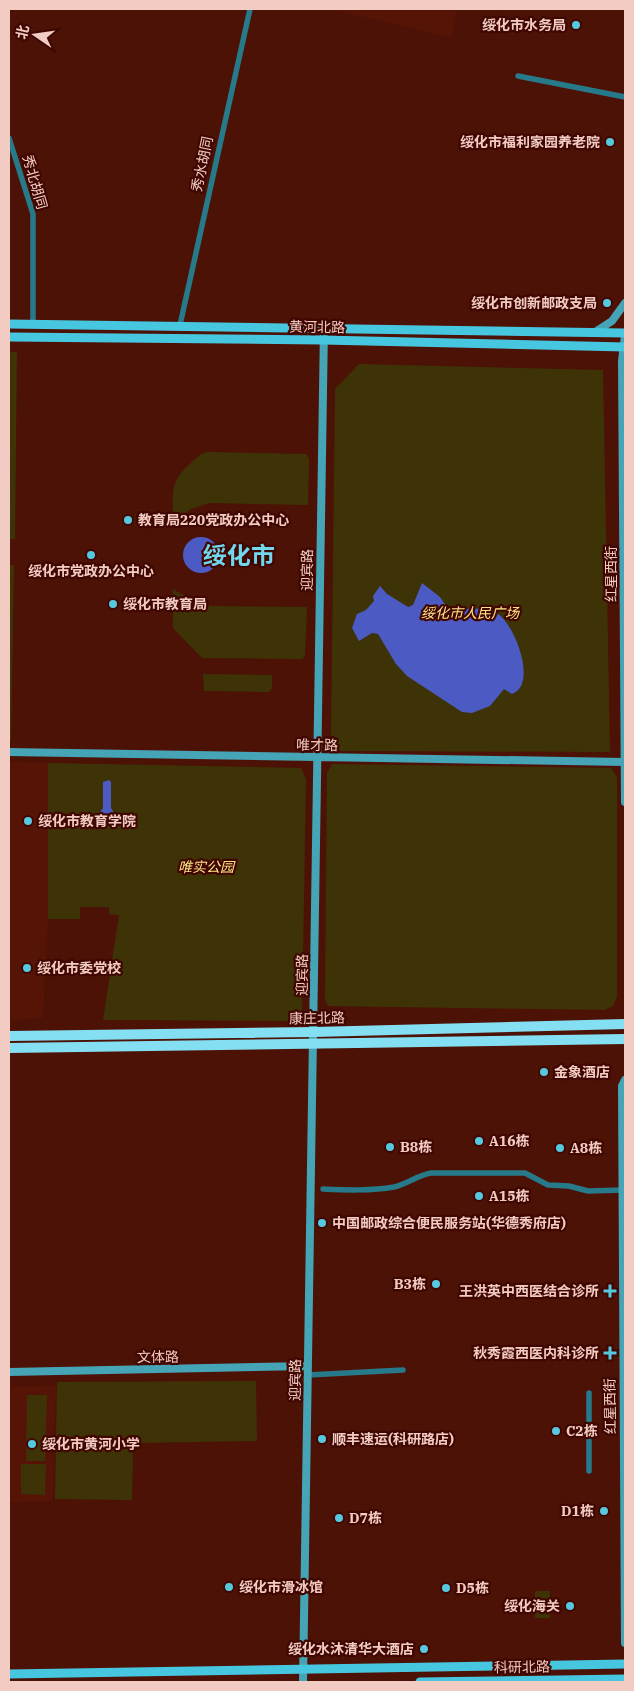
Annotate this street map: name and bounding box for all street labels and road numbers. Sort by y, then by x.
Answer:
street label: 秀水胡同 [187,135,217,193]
street label: 秀北胡同 [19,153,51,211]
street label: 黄河北路 [289,318,345,336]
street label: 红星西街 [602,546,620,602]
street label: 迎宾路 [298,549,316,591]
street label: 唯才路 [296,736,338,754]
street label: 迎宾路 [293,954,311,996]
street label: 康庄北路 [289,1009,345,1027]
street label: 文体路 [137,1348,179,1366]
street label: 迎宾路 [286,1359,304,1401]
street label: 红星西街 [601,1378,619,1434]
street label: 科研北路 [494,1658,550,1676]

